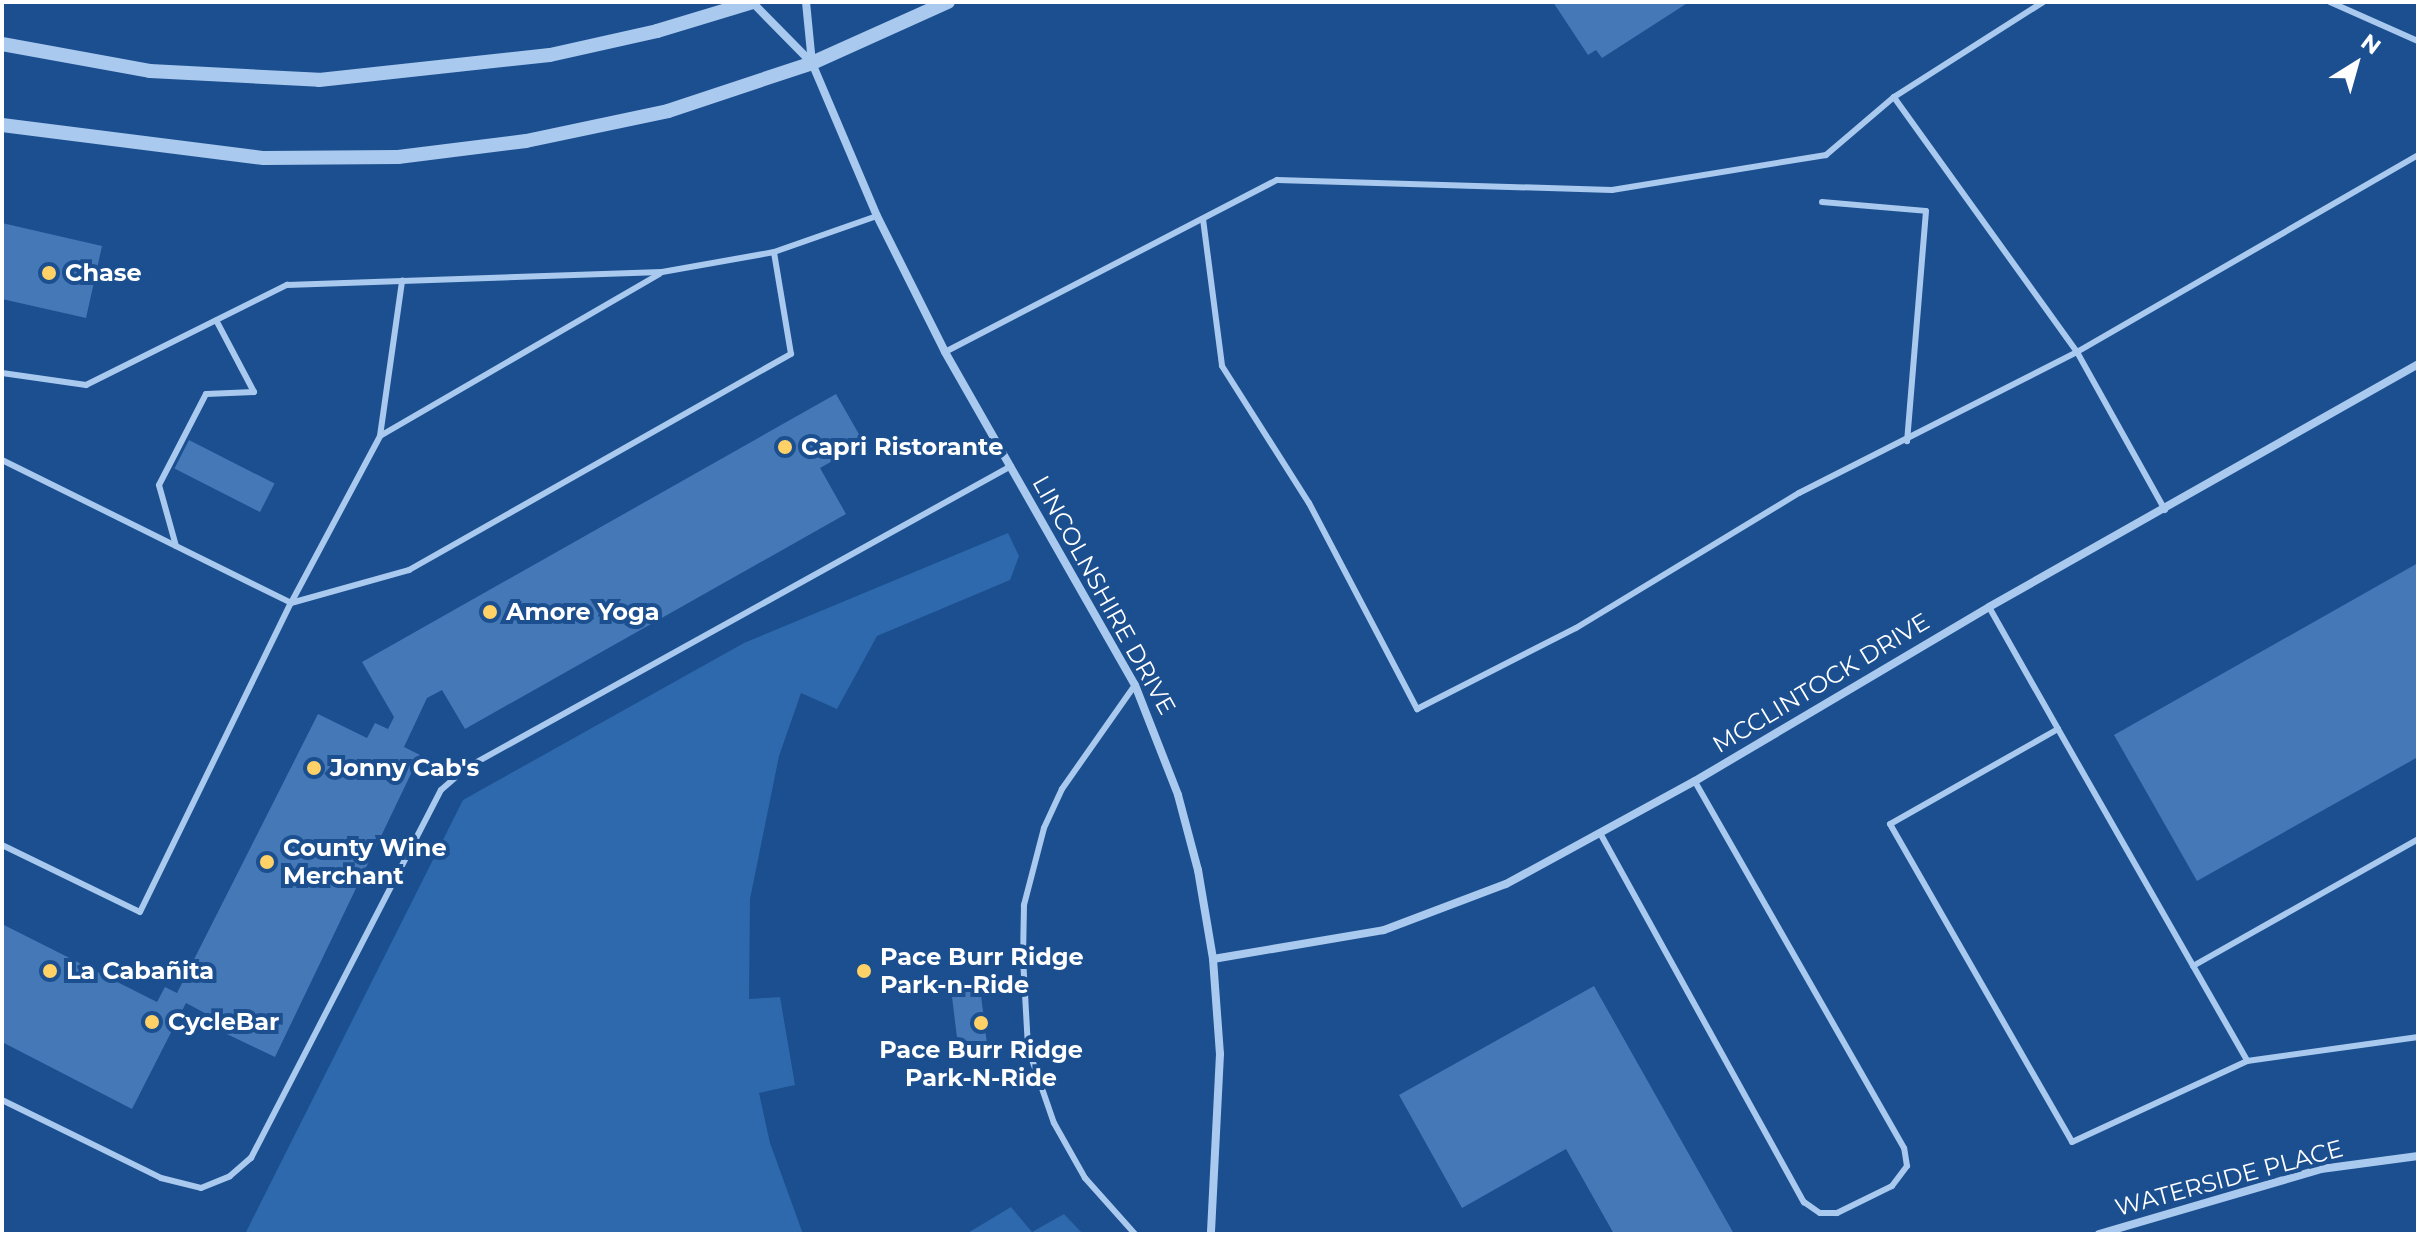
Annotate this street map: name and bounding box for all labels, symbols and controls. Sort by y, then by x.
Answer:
north arrow [2316,24,2396,104]
text: N [2356,28,2386,61]
place label: Chase [65,259,142,287]
marker: Chase [40,264,58,282]
place label: Capri Ristorante [801,433,1003,461]
marker: Capri Ristorante [776,438,794,456]
street label: LINCOLNSHIRE DRIVE [1026,471,1182,719]
place label: Amore Yoga [506,598,660,626]
marker: Amore Yoga [481,603,499,621]
street label: MCCLINTOCK DRIVE [1707,607,1935,759]
place label: Jonny Cab's [330,754,479,782]
marker: Jonny Cab's [305,759,323,777]
place label: County Wine Merchant [283,834,447,890]
marker: County Wine Merchant [258,853,276,871]
place label: Pace Burr Ridge Park-n-Ride [880,943,1084,999]
place label: La Cabañita [66,957,214,985]
marker: La Cabañita [41,962,59,980]
marker: Pace Burr Ridge Park-n-Ride [855,962,873,980]
place label: CycleBar [168,1008,279,1036]
marker: CycleBar [143,1013,161,1031]
marker: Pace Burr Ridge Park-N-Ride [972,1014,990,1032]
place label: Pace Burr Ridge Park-N-Ride [879,1036,1083,1092]
street label: WATERSIDE PLACE [2112,1134,2346,1222]

